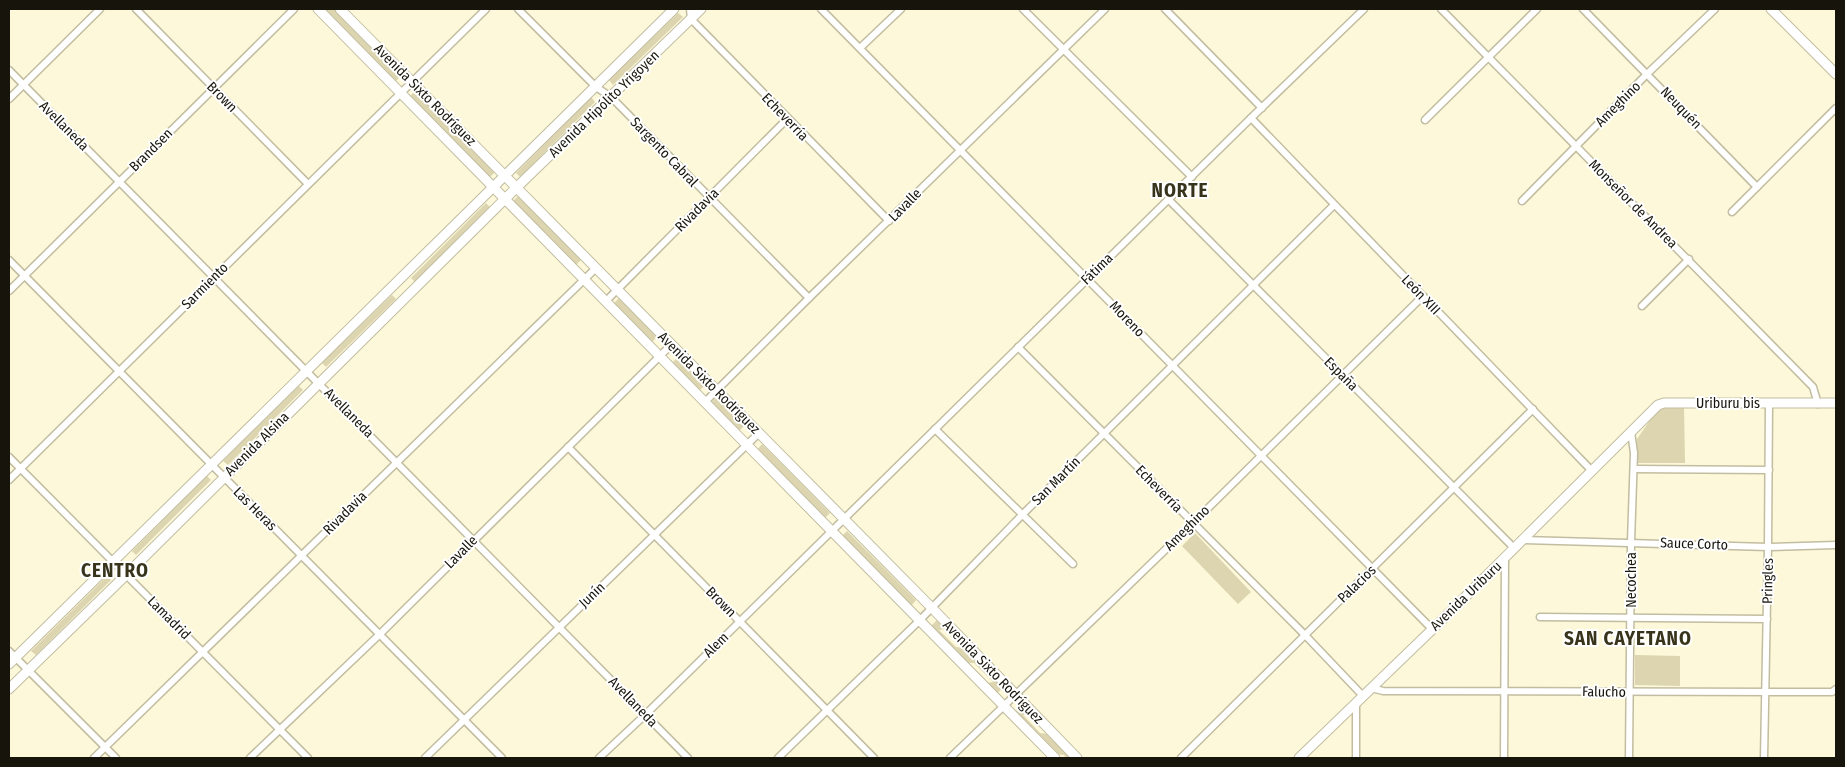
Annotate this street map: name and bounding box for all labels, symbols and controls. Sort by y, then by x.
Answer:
street label: Avenida Sixto Rodríguez [370,40,480,150]
street label: Avenida Hipólito Yrigoyen [545,47,663,161]
street label: Brown [203,78,241,116]
street label: Ameghino [1592,78,1644,130]
street label: Neuquén [1657,83,1705,133]
street label: Echeverría [758,90,812,144]
street label: Avellaneda [36,98,92,154]
street label: Sargento Cabral [627,114,702,191]
street label: Brandsen [126,125,176,175]
street label: Monseñor de Andrea [1585,156,1681,252]
district label: NORTE [1152,179,1208,202]
street label: Rivadavia [672,185,722,235]
street label: Lavalle [885,185,925,225]
street label: Fátima [1077,250,1117,288]
street label: Sarmiento [178,259,232,313]
street label: León XIII [1398,272,1444,318]
street label: Moreno [1106,297,1148,341]
street label: Avenida Sixto Rodríguez [654,328,764,438]
street label: España [1321,354,1362,395]
street label: Avellaneda [321,385,377,441]
street label: Uriburu bis [1696,395,1760,412]
street label: Avenida Alsina [221,408,293,480]
street label: San Martín [1028,453,1084,509]
street label: Echeverría [1132,462,1186,516]
street label: Las Heras [230,484,280,534]
street label: Rivadavia [320,488,370,538]
street label: Ameghino [1161,502,1213,554]
street label: Lavalle [441,532,481,572]
street label: Sauce Corto [1660,534,1728,554]
street label: Necochea [1623,552,1640,608]
street label: Avenida Uriburu [1427,558,1505,634]
street label: Pringles [1759,558,1777,604]
district label: CENTRO [81,559,149,582]
street label: Palacios [1334,562,1380,606]
street label: Junín [576,579,608,611]
street label: Brown [702,583,740,621]
street label: Lamadrid [144,593,194,643]
street label: Avenida Sixto Rodríguez [939,617,1047,728]
district label: SAN CAYETANO [1564,627,1692,650]
street label: Alem [700,629,732,661]
street label: Avellaneda [605,673,661,731]
street label: Falucho [1582,683,1626,701]

